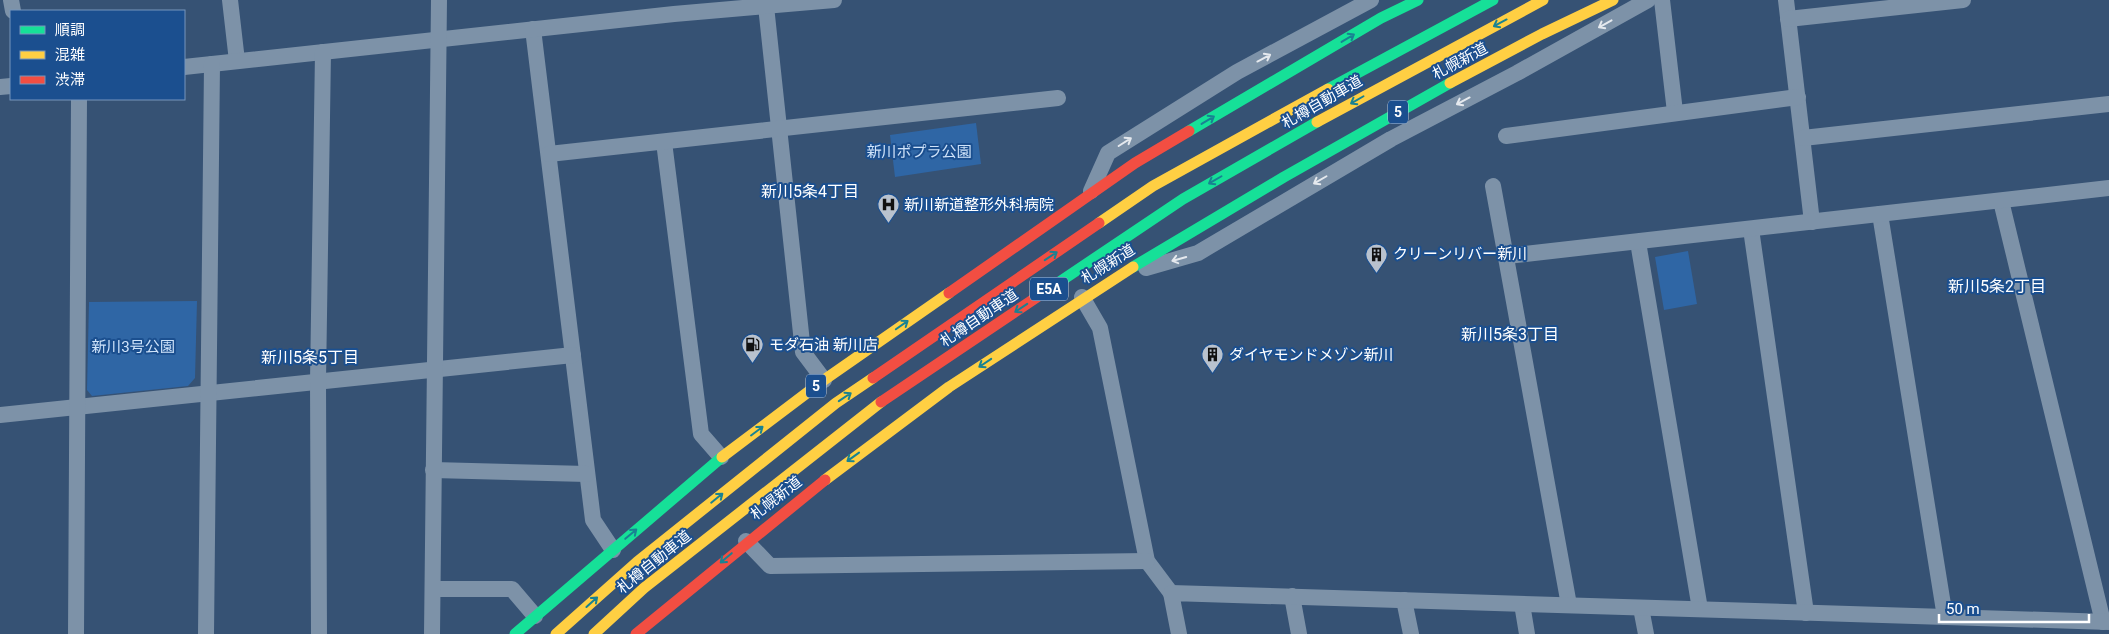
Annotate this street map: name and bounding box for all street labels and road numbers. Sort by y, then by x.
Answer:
street label: 札幌新道 [1429,39,1491,83]
street label: 札樽自動車道 [1279,72,1365,132]
road number: 5 [1388,100,1408,124]
street label: 札幌新道 [1078,240,1138,288]
road number: E5A [1030,278,1068,300]
street label: 札樽自動車道 [937,285,1021,351]
road number: 5 [806,374,826,398]
street label: 札幌新道 [747,472,805,524]
street label: 札樽自動車道 [613,527,695,597]

